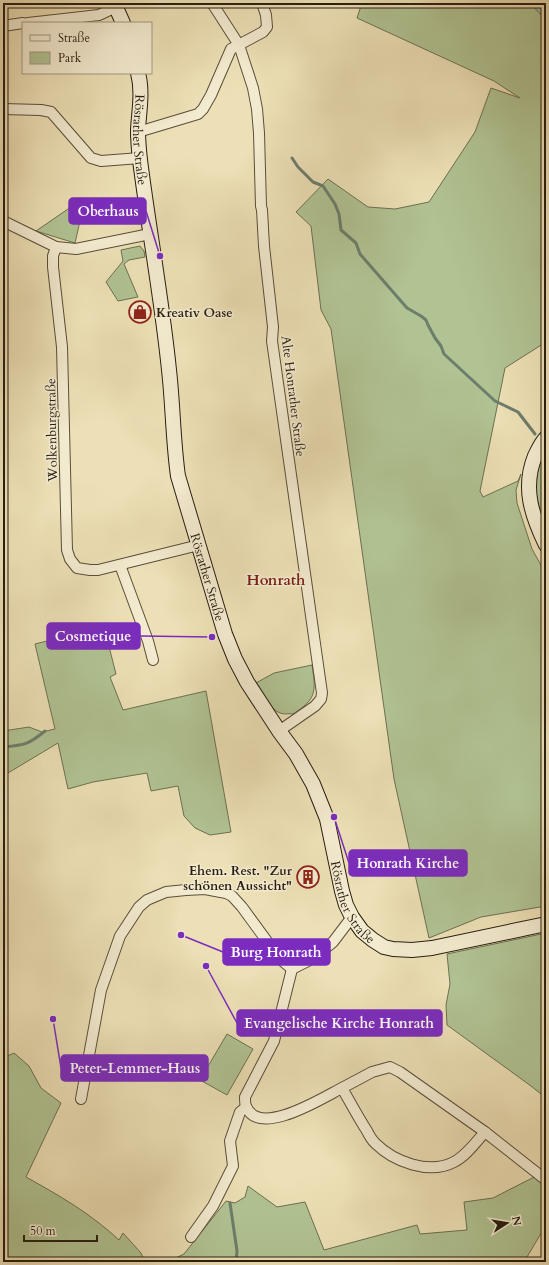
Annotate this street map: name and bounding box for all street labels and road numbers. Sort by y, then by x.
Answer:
street label: Rösrather Straße [128,94,151,186]
street label: Alte Honrather Straße [277,335,309,458]
street label: Wolkenburgstraße [42,378,62,483]
street label: Rösrather Straße [185,531,229,623]
street label: Rösrather Straße [326,859,379,948]

